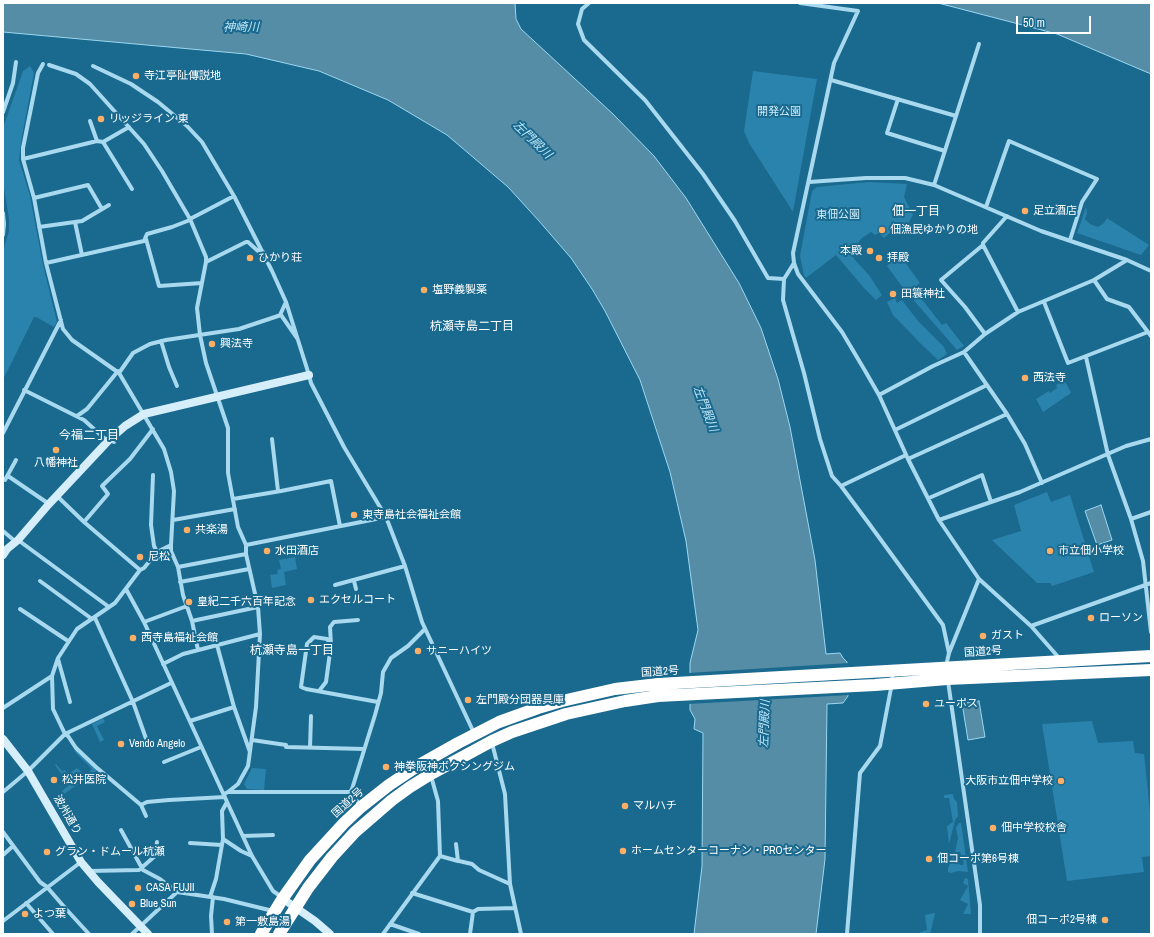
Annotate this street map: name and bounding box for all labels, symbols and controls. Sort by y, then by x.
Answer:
scale bar [1018,8,1093,34]
text: 50 m [1023,15,1045,31]
water label: 神崎川 [223,21,259,35]
place label: 寺江亭阯傳説地 [144,69,221,83]
marker: 寺江亭阯傳説地 [131,71,141,81]
park label: 開発公園 [757,105,801,119]
place label: リッジライン 東 [109,112,189,126]
marker: リッジライン 東 [96,114,106,124]
water label: 左門殿川 [510,118,554,162]
place label: 足立酒店 [1033,204,1077,218]
district label: 佃一丁目 [892,205,940,219]
marker: 足立酒店 [1020,206,1030,216]
park label: 東佃公園 [816,208,860,222]
place label: 佃漁民ゆかりの地 [890,223,978,237]
marker: 佃漁民ゆかりの地 [877,225,887,235]
place label: 本殿 [840,244,862,258]
marker: 本殿 [865,246,875,256]
place label: ひかり荘 [258,251,302,265]
place label: 拝殿 [887,251,909,265]
marker: ひかり荘 [245,253,255,263]
marker: 拝殿 [874,253,884,263]
place label: 塩野義製薬 [432,283,487,297]
marker: 塩野義製薬 [419,285,429,295]
place label: 田簑神社 [901,287,945,301]
marker: 田簑神社 [888,289,898,299]
district label: 杭瀬寺島二丁目 [430,320,514,334]
place label: 興法寺 [220,337,253,351]
marker: 興法寺 [207,339,217,349]
place label: 西法寺 [1033,371,1066,385]
marker: 西法寺 [1020,373,1030,383]
water label: 左門殿川 [690,384,720,434]
district label: 今福二丁目 [59,429,119,443]
marker: 八幡神社 [51,445,61,455]
place label: 八幡神社 [34,456,78,470]
place label: 東寺島社会福祉会館 [362,508,461,522]
marker: 東寺島社会福祉会館 [349,510,359,520]
place label: 共楽湯 [195,523,228,537]
marker: 共楽湯 [182,525,192,535]
place label: 水田酒店 [275,544,319,558]
place label: 市立佃小学校 [1058,544,1124,558]
marker: 水田酒店 [262,546,272,556]
marker: 市立佃小学校 [1045,546,1055,556]
place label: 尼松 [148,550,170,564]
marker: 尼松 [135,552,145,562]
place label: エクセルコート [319,593,396,607]
place label: 皇紀二千六百年記念 [197,595,296,609]
marker: エクセルコート [306,595,316,605]
marker: 皇紀二千六百年記念 [184,597,194,607]
place label: ローソン [1099,611,1143,625]
marker: ローソン [1086,613,1096,623]
place label: ガスト [991,629,1024,643]
place label: 西寺島福祉会館 [141,631,218,645]
marker: ガスト [978,631,988,641]
marker: 西寺島福祉会館 [128,633,138,643]
district label: 杭瀬寺島一丁目 [250,644,334,658]
place label: サニーハイツ [426,644,492,658]
street label: 国道2号 [964,644,1002,660]
marker: サニーハイツ [413,646,423,656]
street label: 国道2号 [641,664,679,680]
place label: 左門殿分団器具庫 [476,693,564,707]
marker: 左門殿分団器具庫 [463,695,473,705]
place label: ユーポス [934,697,978,711]
marker: ユーポス [921,699,931,709]
water label: 左門殿川 [757,700,773,748]
place label: Vendo Angelo [129,737,185,751]
marker: Vendo Angelo [116,739,126,749]
place label: 神拳阪神ボクシングジム [394,760,515,774]
marker: 神拳阪神ボクシングジム [381,762,391,772]
place label: 松井医院 [62,773,106,787]
place label: 大阪市立佃中学校 [965,774,1053,788]
marker: 松井医院 [49,775,59,785]
marker: 大阪市立佃中学校 [1056,776,1066,786]
street label: 国道2号 [329,785,367,821]
street label: 波州通り [50,793,84,837]
place label: マルハチ [633,799,677,813]
marker: マルハチ [620,801,630,811]
place label: 佃中学校校舎 [1001,821,1067,835]
marker: 佃中学校校舎 [988,823,998,833]
place label: ホームセンターコーナン・PROセンター [631,844,827,858]
place label: グラン・ドムール杭瀬 [55,845,165,859]
marker: ホームセンターコーナン・PROセンター [618,846,628,856]
marker: グラン・ドムール杭瀬 [42,847,52,857]
place label: 佃コーポ第6号棟 [937,852,1019,866]
marker: 佃コーポ第6号棟 [924,854,934,864]
place label: CASA FUJII [146,881,195,895]
marker: CASA FUJII [133,883,143,893]
place label: Blue Sun [140,897,177,911]
marker: Blue Sun [127,899,137,909]
place label: よつ葉 [33,907,66,921]
marker: よつ葉 [20,909,30,919]
place label: 佃コーポ2号棟 [1026,913,1097,927]
place label: 第一敷島湯 [235,915,290,929]
marker: 佃コーポ2号棟 [1100,915,1110,925]
marker: 第一敷島湯 [222,917,232,927]

